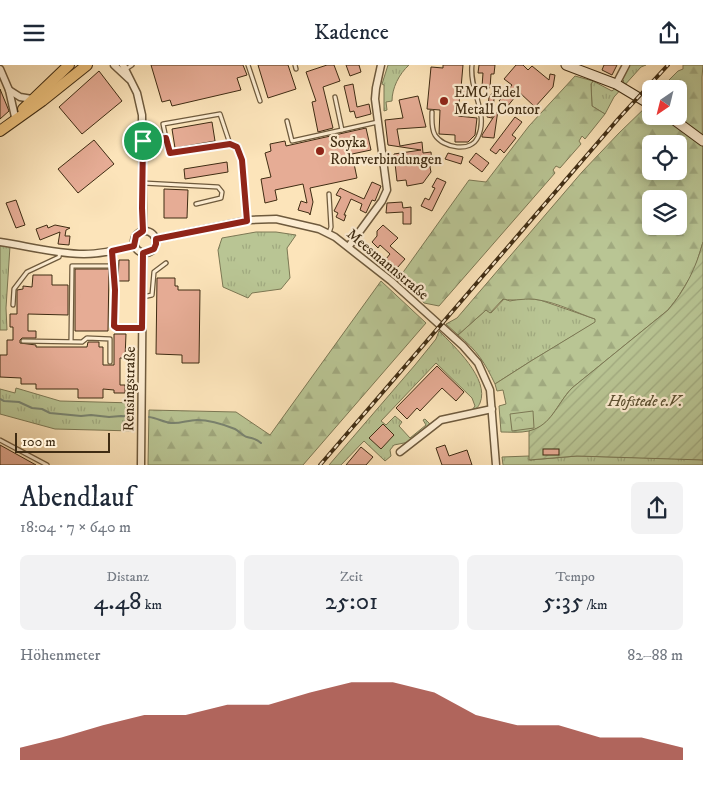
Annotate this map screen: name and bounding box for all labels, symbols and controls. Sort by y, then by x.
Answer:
icon: menu [20,19,48,47]
text: Kadence [314,19,389,46]
icon: share [655,19,683,47]
north arrow [642,80,688,125]
map controls [642,80,687,235]
place label: EMC Edel Metall Contor [454,83,540,119]
marker: EMC Edel Metall Contor [438,95,450,107]
pin [122,120,164,162]
icon: arrive [129,127,157,155]
place label: Soyka Rohrverbindungen [330,133,442,169]
button: locate [642,135,687,180]
marker: Soyka Rohrverbindungen [314,145,326,157]
button: layers [642,190,687,235]
street label: Meesmannstraße [343,225,433,304]
street label: Rensingstraße [119,346,140,432]
park label: Hofstede e.V. [607,392,684,411]
scale bar [15,430,110,453]
text: 100 m [22,433,56,451]
text: Abendlauf [20,480,134,515]
button: share [631,482,683,534]
text: 18:04 · 7 × 640 m [20,517,131,537]
text: Distanz [107,568,149,586]
text: Zeit [340,568,363,586]
text: Tempo [555,568,595,586]
text: 4.48 [94,586,142,617]
text: 25:01 [325,586,378,617]
text: 5:35 [543,586,583,617]
text: km [142,596,162,614]
text: /km [583,596,608,614]
text: Höhenmeter [20,645,101,665]
text: 82–88 m [627,645,683,665]

